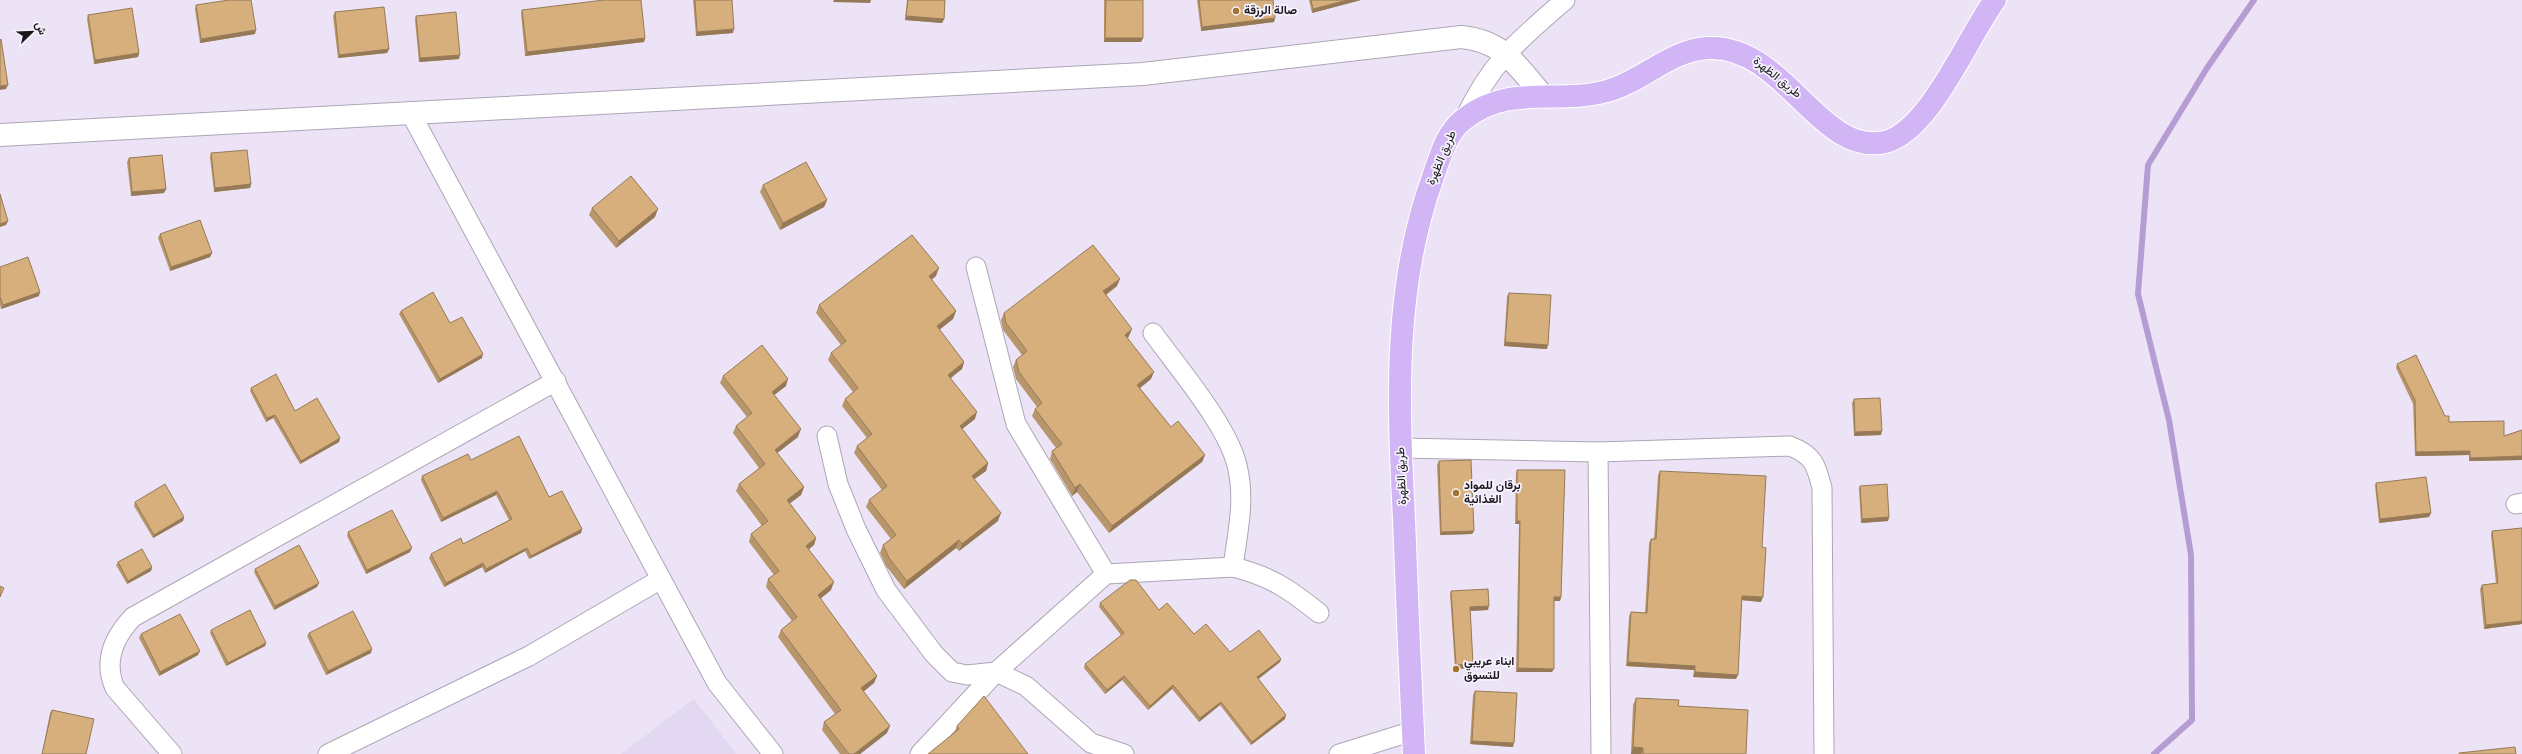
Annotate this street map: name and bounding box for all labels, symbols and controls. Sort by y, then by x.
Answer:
place label: صالة الرزقة [1244,3,1297,19]
marker: صالة الرزقة [1231,6,1241,16]
north arrow [12,12,52,52]
text: ش [31,20,49,37]
street label: طريق الظهرة [1749,54,1805,103]
street label: طريق الظهرة [1423,128,1461,188]
street label: طريق الظهرة [1393,447,1411,505]
place label: برقان للمواد الغذائية [1464,478,1521,508]
marker: برقان للمواد الغذائية [1451,488,1461,498]
place label: ابناء عريبي للتسوق [1464,654,1514,684]
marker: ابناء عريبي للتسوق [1451,664,1461,674]

